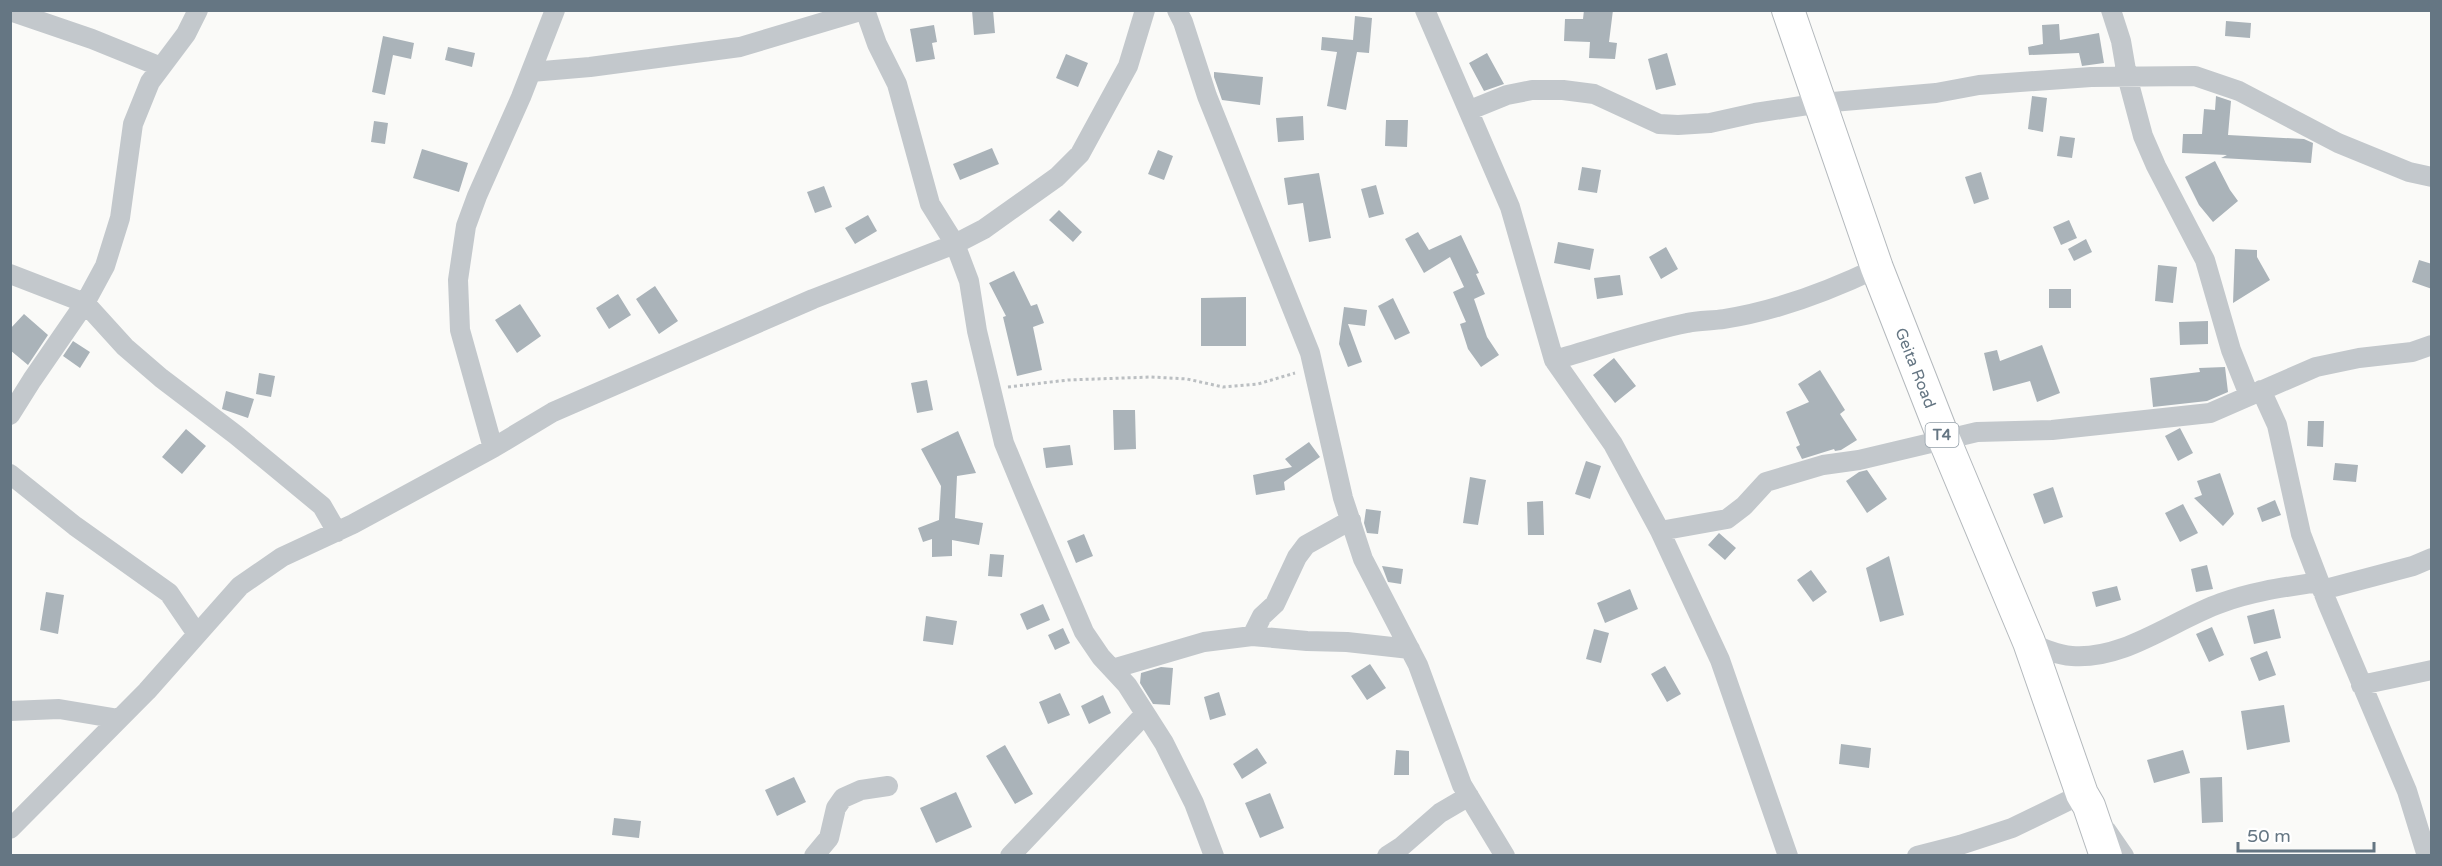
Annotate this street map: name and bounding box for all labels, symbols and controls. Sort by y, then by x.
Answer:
street label: Geita Road [1890,325,1940,411]
road number: T4 [1926,423,1958,447]
scale bar [2238,815,2374,853]
text: 50 m [2247,825,2291,847]

